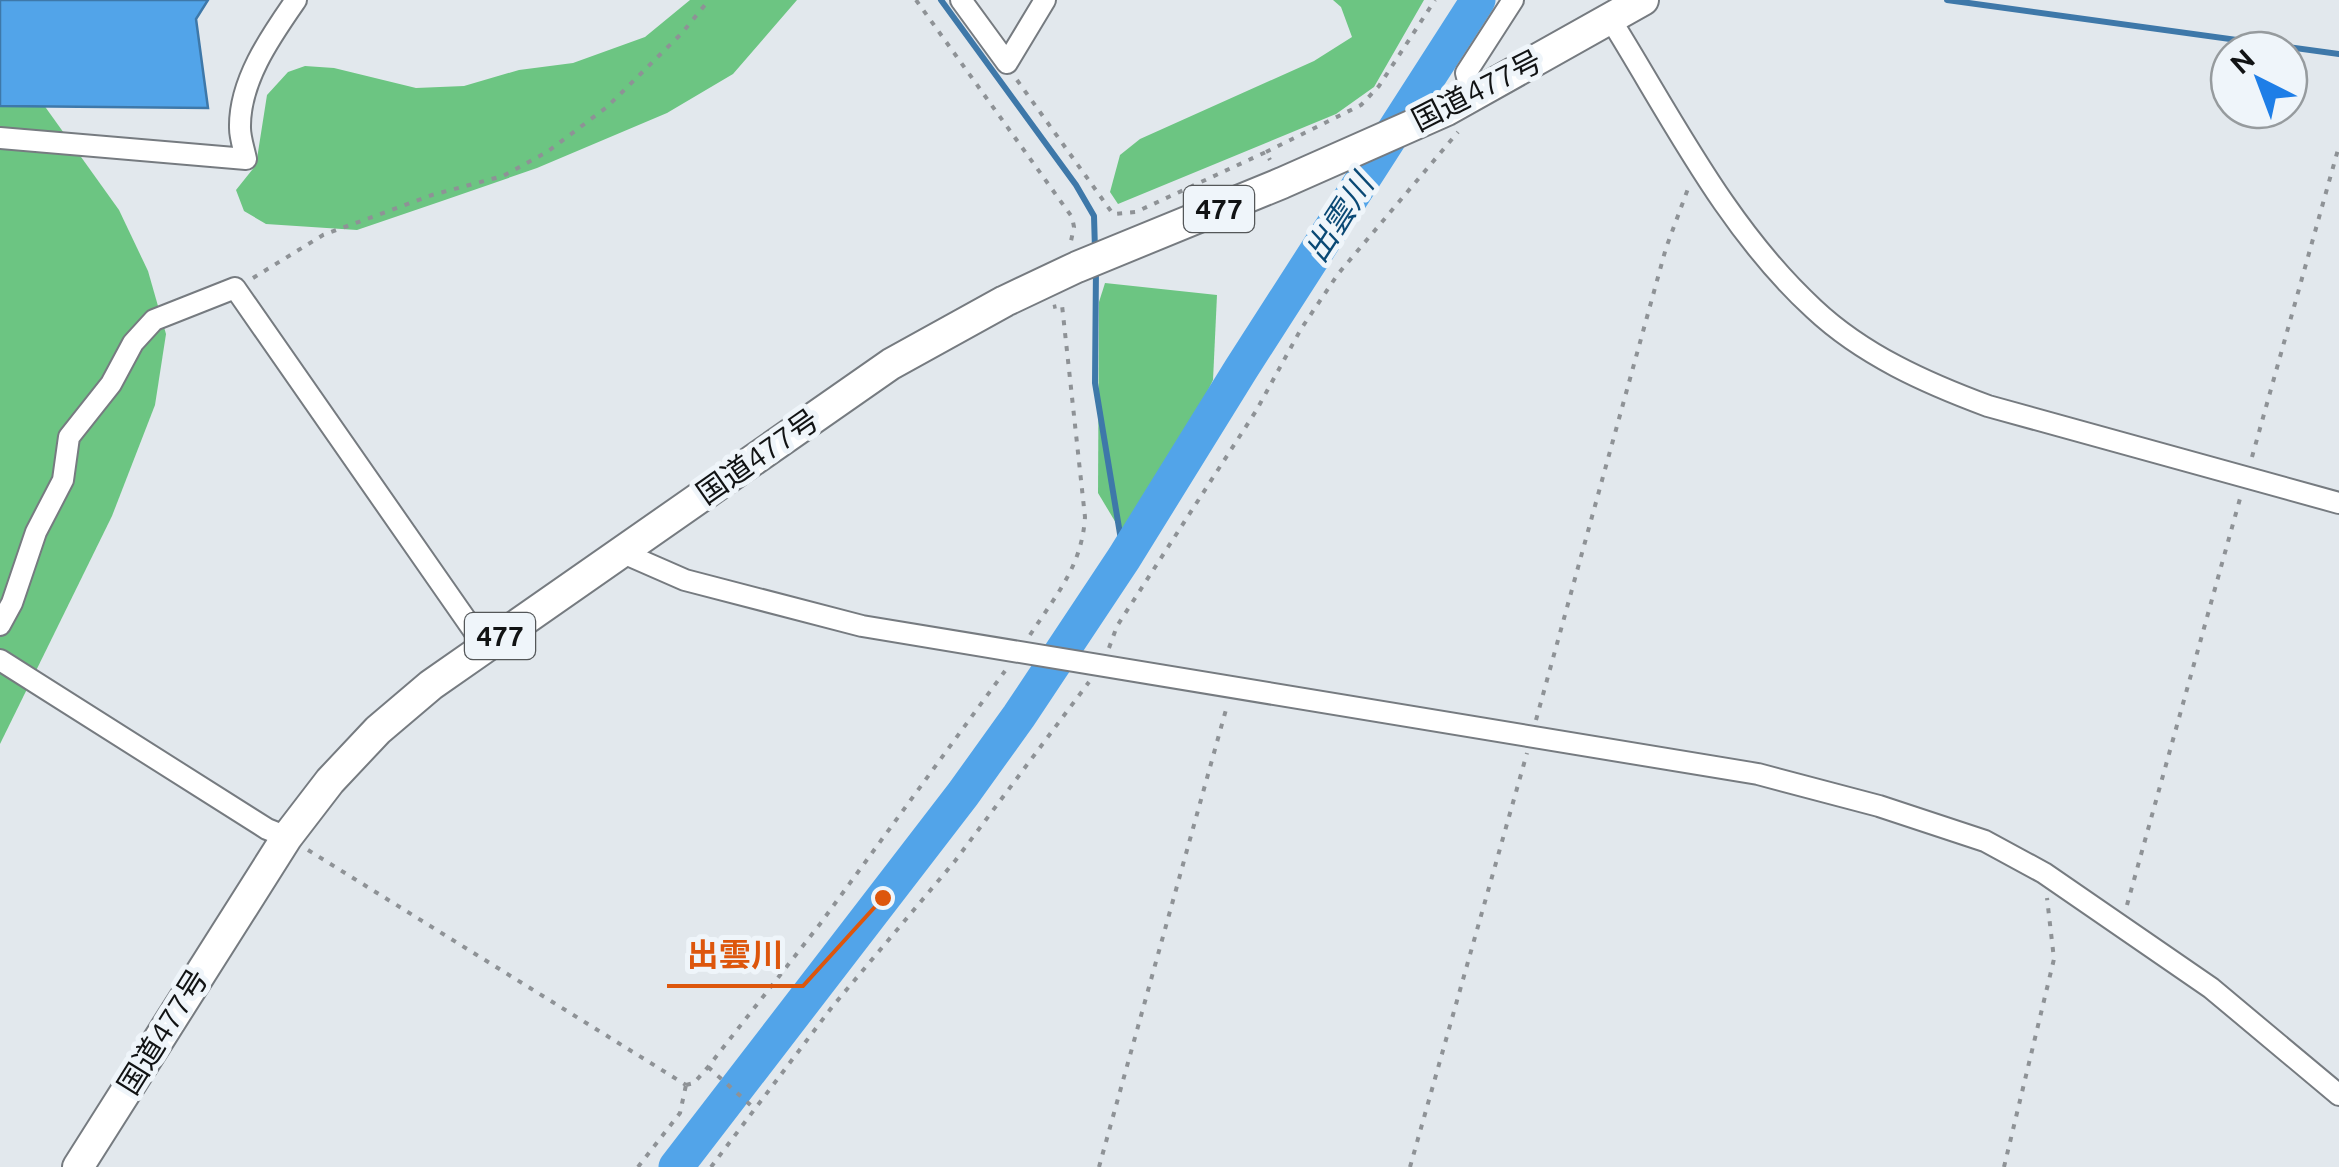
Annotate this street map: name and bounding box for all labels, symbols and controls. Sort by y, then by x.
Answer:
north arrow [2209,30,2309,130]
street label: 国道477号 [1406,43,1547,137]
text: N [2224,43,2260,80]
water label: 出雲川 [1297,165,1381,268]
road number: 477 [1184,186,1254,232]
street label: 国道477号 [690,402,825,510]
road number: 477 [465,613,535,659]
callout: 出雲川 [667,924,803,986]
text: 出雲川 [687,936,783,972]
street label: 国道477号 [110,963,214,1100]

